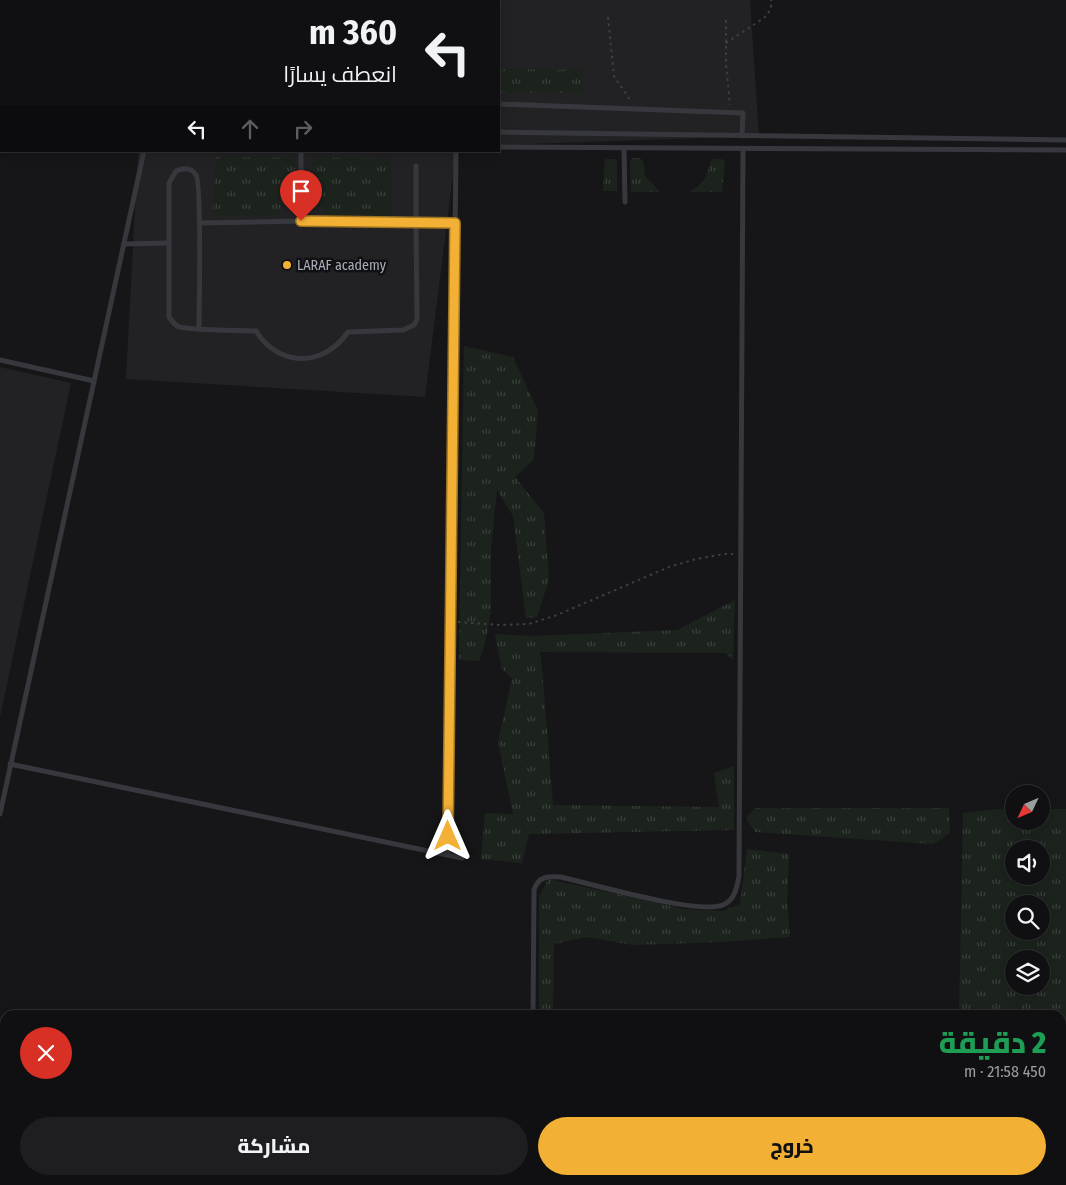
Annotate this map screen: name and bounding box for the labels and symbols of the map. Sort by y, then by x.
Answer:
pin [280,170,322,221]
place label: LARAF academy [297,257,387,274]
marker: LARAF academy [281,259,293,271]
north arrow [1005,785,1050,830]
position arrow [421,809,473,861]

